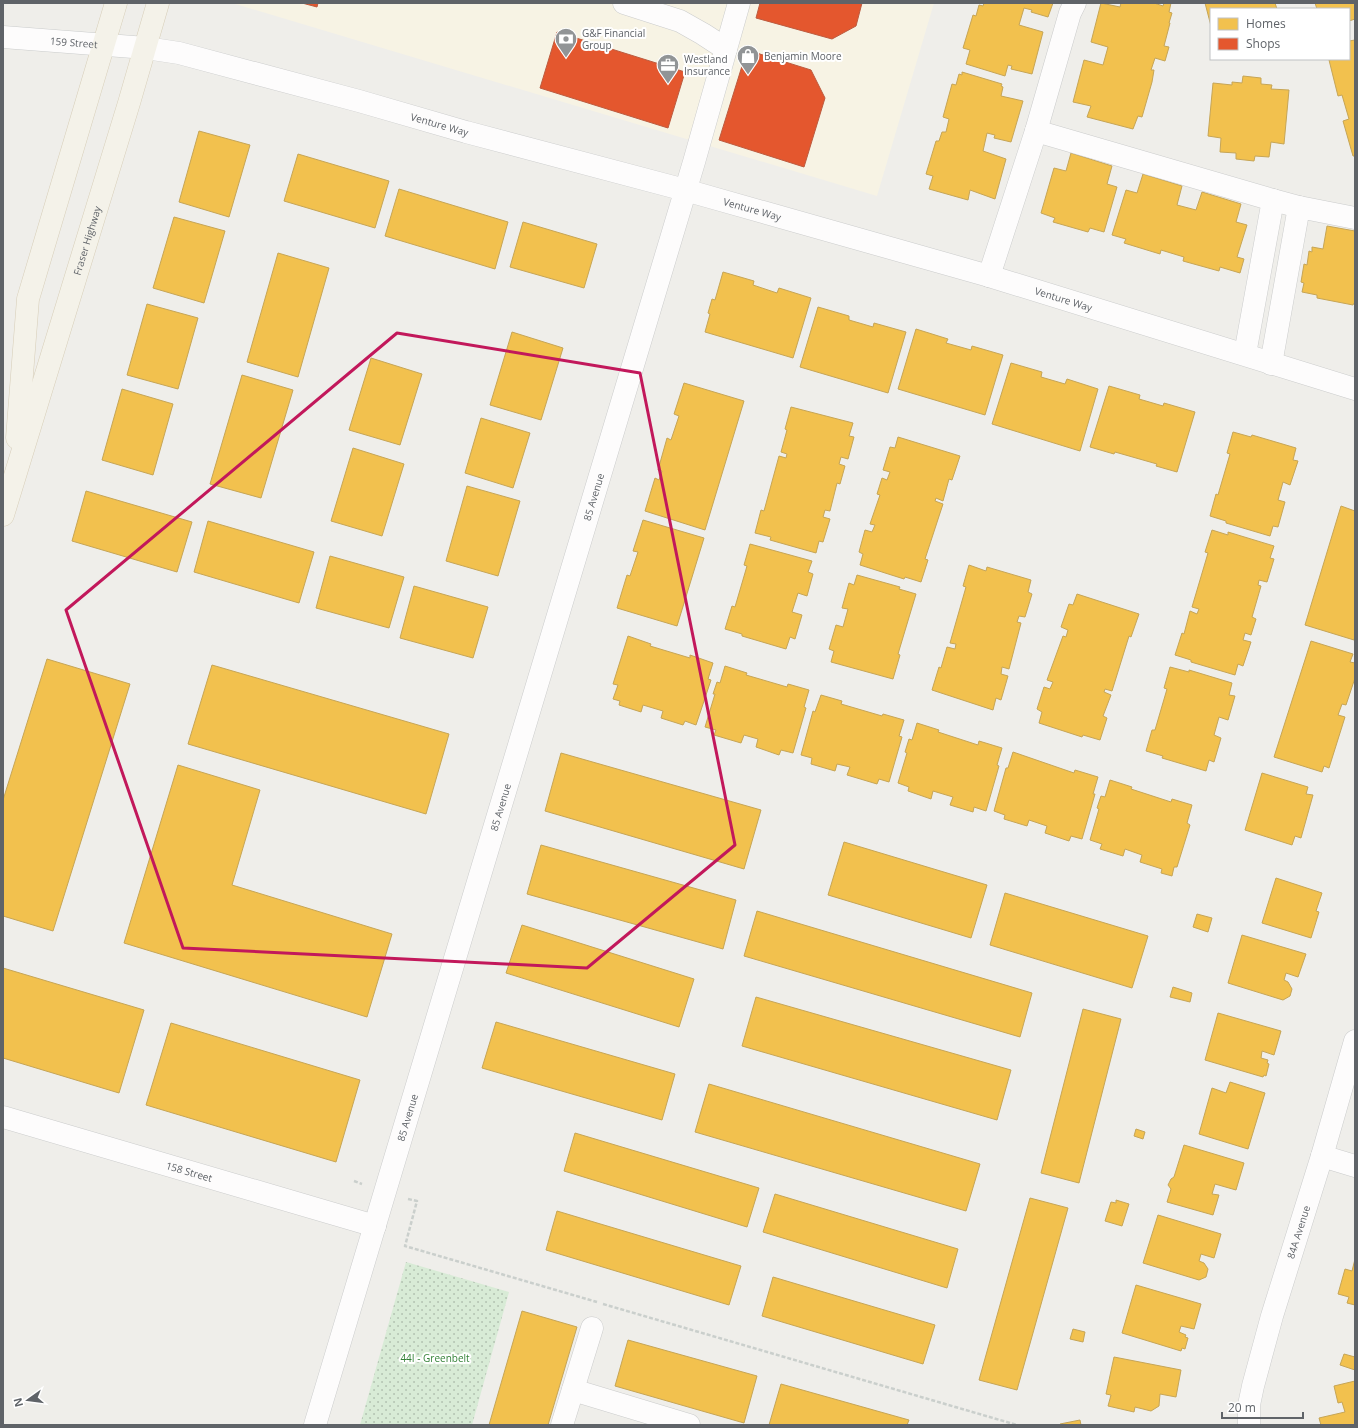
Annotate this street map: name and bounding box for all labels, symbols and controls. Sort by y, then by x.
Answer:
legend [1210,8,1350,60]
text: Homes [1246,15,1286,32]
bank icon: G&F Financial Group [553,26,579,59]
place label: G&F Financial Group [582,26,645,52]
street label: 159 Street [49,34,99,51]
text: Shops [1246,35,1281,52]
shop icon: Benjamin Moore [735,43,761,76]
place label: Benjamin Moore [764,49,842,63]
office icon: Westland Insurance [655,52,681,85]
place label: Westland Insurance [684,52,730,78]
street label: Venture Way [409,109,471,140]
street label: Venture Way [722,194,784,224]
street label: Fraser Highway [70,203,104,277]
street label: Venture Way [1033,284,1095,315]
street label: 85 Avenue [580,471,607,522]
street label: 85 Avenue [487,781,514,833]
street label: 85 Avenue [394,1092,421,1143]
street label: 158 Street [164,1158,214,1185]
street label: 84A Avenue [1283,1203,1313,1260]
park label: 44I - Greenbelt [400,1351,470,1365]
north arrow [8,1380,48,1420]
scale bar [1222,1394,1303,1420]
text: N [9,1396,26,1409]
text: 20 m [1228,1399,1256,1416]

